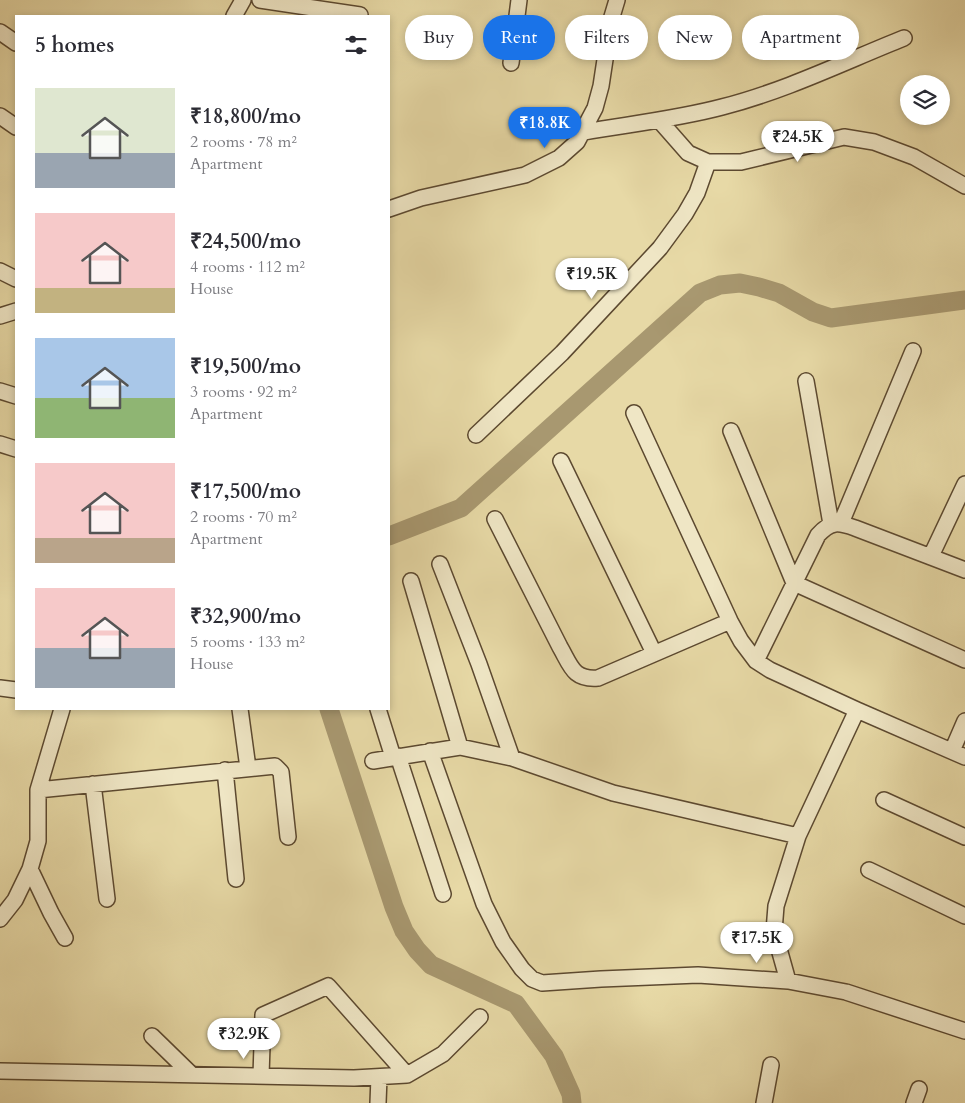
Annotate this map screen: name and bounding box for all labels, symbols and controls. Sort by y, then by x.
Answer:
chip: Buy [405,15,473,60]
chip: Rent [483,15,555,60]
chip: Filters [565,15,648,60]
chip: New [658,15,732,60]
chip: Apartment [742,15,859,60]
text: 5 homes [35,31,114,60]
icon: filters [342,31,370,59]
map controls [900,75,950,125]
button: layers [900,75,950,125]
text: ₹18,800/mo [190,102,301,131]
pin: ₹18.8K [504,106,586,149]
icon: home [75,108,135,168]
text: ₹18.8K [519,112,571,134]
pin: ₹24.5K [757,120,839,163]
text: ₹24.5K [772,126,824,148]
text: 2 rooms · 78 m² [190,131,297,153]
text: Apartment [190,153,263,175]
text: ₹24,500/mo [190,227,301,256]
icon: home [75,233,135,293]
text: 4 rooms · 112 m² [190,256,305,278]
pin: ₹19.5K [551,258,633,300]
text: ₹19.5K [566,263,618,285]
text: House [190,278,233,300]
text: ₹19,500/mo [190,352,301,381]
icon: home [75,358,135,418]
text: 3 rooms · 92 m² [190,381,297,403]
text: Apartment [190,403,263,425]
text: ₹17,500/mo [190,477,301,506]
icon: home [75,483,135,543]
text: 2 rooms · 70 m² [190,506,297,528]
text: Apartment [190,528,263,550]
text: ₹32,900/mo [190,602,301,631]
icon: home [75,608,135,668]
text: 5 rooms · 133 m² [190,631,305,653]
text: House [190,653,233,675]
pin: ₹17.5K [716,922,798,964]
text: ₹17.5K [731,927,783,949]
pin: ₹32.9K [203,1018,285,1060]
text: ₹32.9K [218,1023,270,1045]

